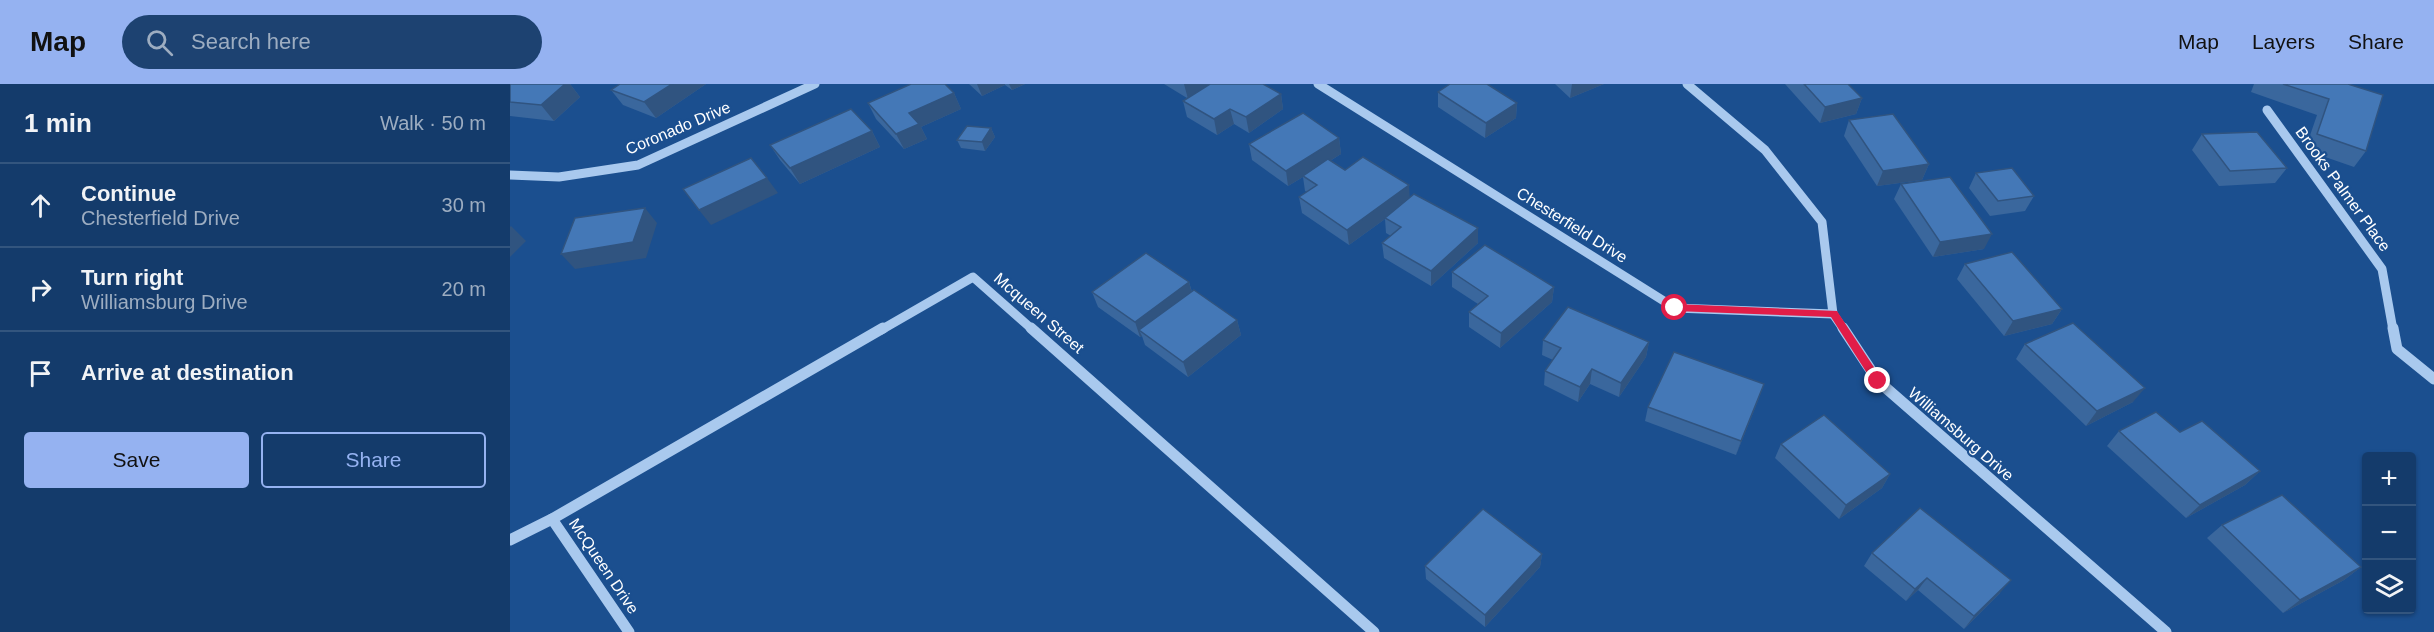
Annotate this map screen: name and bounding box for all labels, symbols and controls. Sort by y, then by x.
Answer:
search box [122,15,542,69]
text: Map [30,26,86,57]
icon: search [143,26,176,59]
text: Search here [191,29,311,54]
text: Map [2178,30,2219,53]
text: Layers [2252,30,2315,53]
text: Share [2348,30,2404,53]
street label: Coronado Drive [623,98,733,158]
text: 1 min [24,108,92,138]
text: Walk · 50 m [380,112,486,134]
street label: Brooks Palmer Place [2292,124,2394,255]
text: Continue [81,181,176,206]
street label: Chesterfield Drive [1514,184,1631,266]
icon: ahead [24,189,57,222]
text: 30 m [442,194,486,216]
text: Chesterfield Drive [81,207,240,229]
text: Turn right [81,265,183,290]
street label: Mcqueen Street [991,270,1088,357]
icon: right [24,273,57,306]
text: 20 m [442,278,486,300]
text: Williamsburg Drive [81,291,248,313]
route start [1661,294,1687,320]
icon: arrive [24,357,57,390]
text: Arrive at destination [81,360,294,385]
route end [1864,367,1890,393]
street label: Williamsburg Drive [1905,384,2017,484]
button: Save [24,432,249,488]
button: Share [261,432,486,488]
map controls [2362,452,2416,614]
button: + [2362,452,2416,506]
button: − [2362,506,2416,560]
street label: McQueen Drive [566,515,642,617]
button: layers [2362,560,2416,614]

